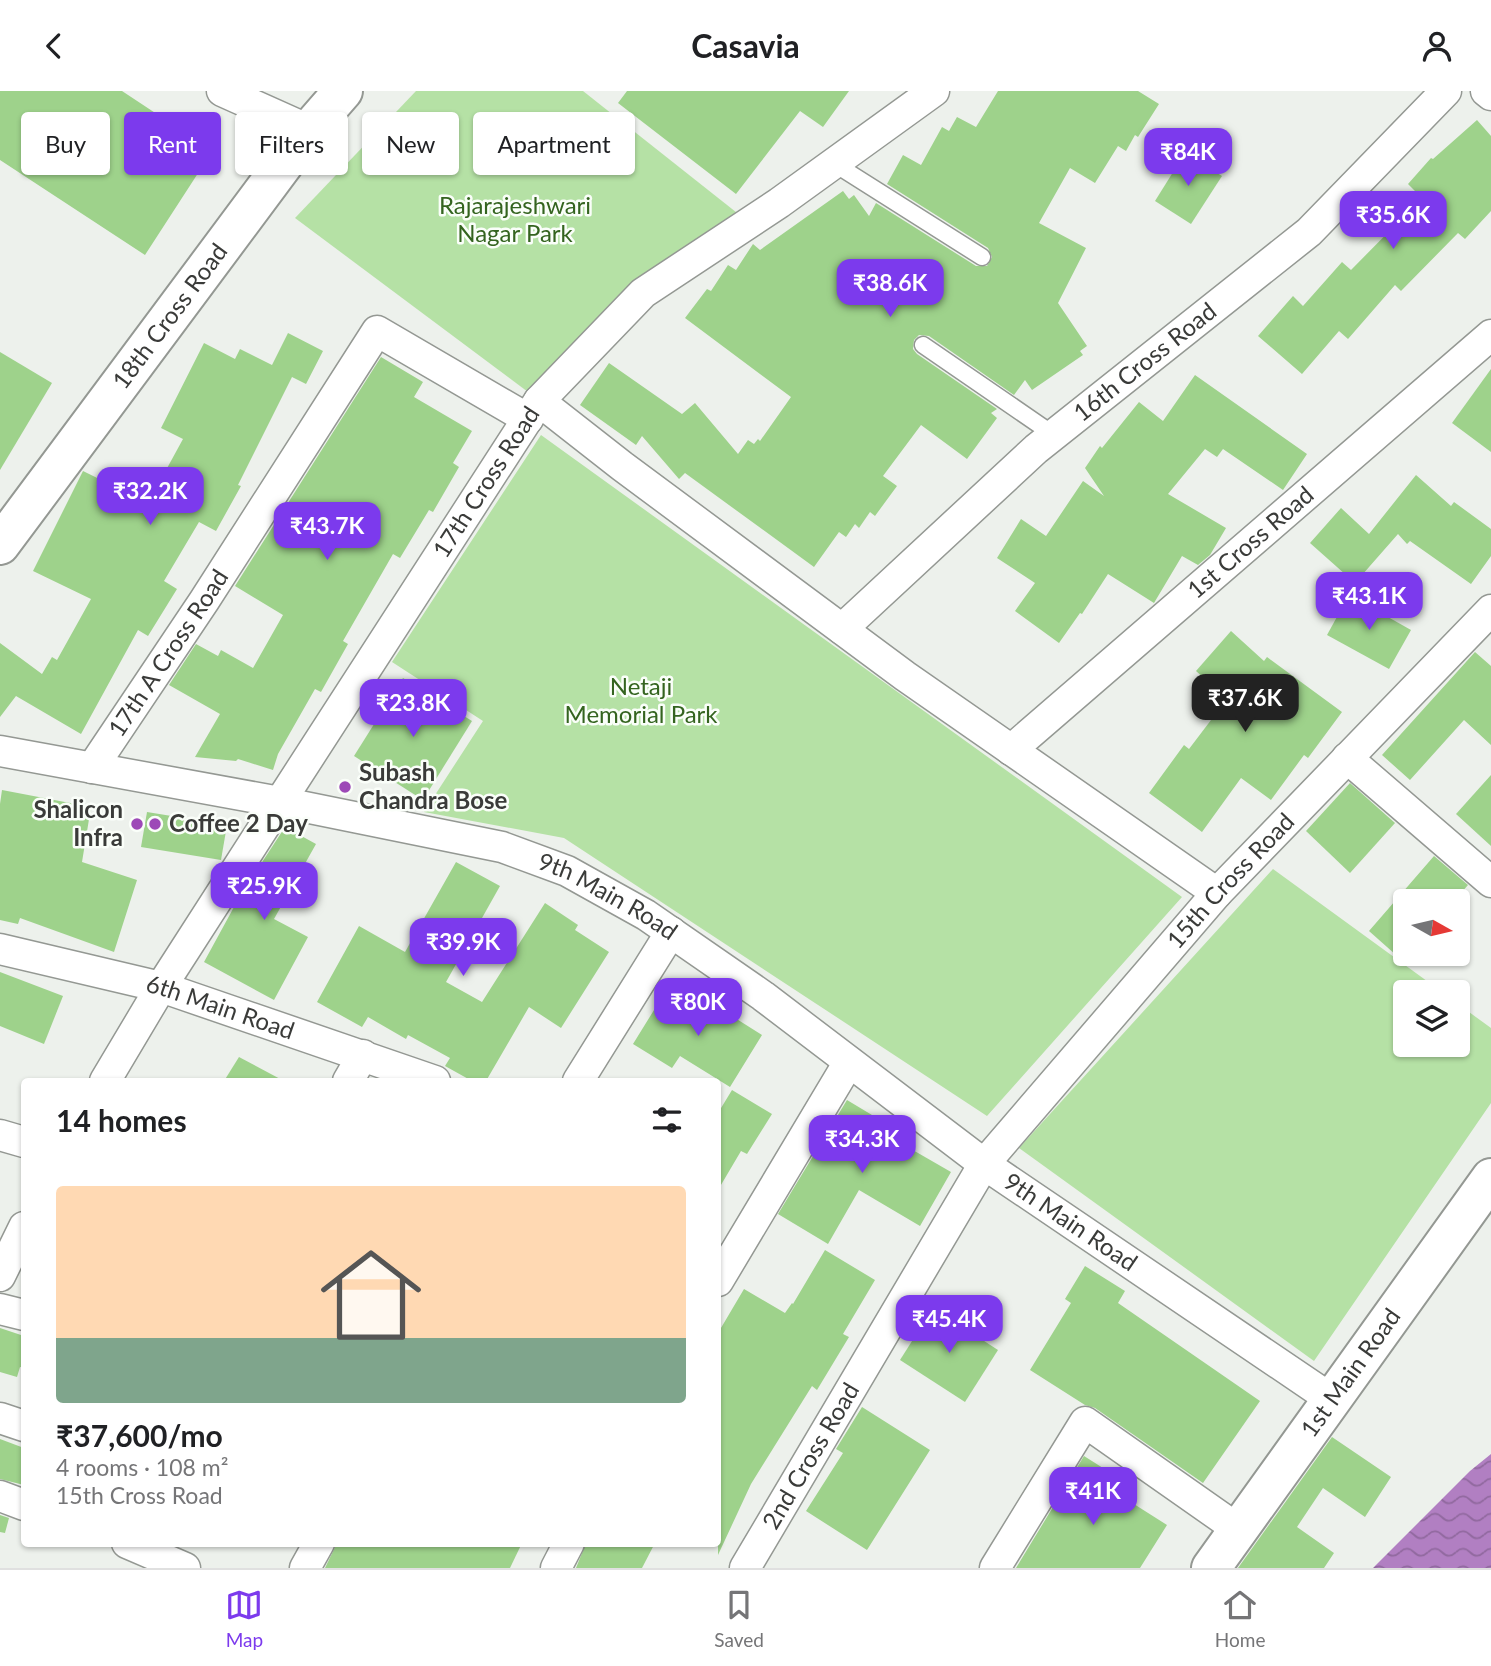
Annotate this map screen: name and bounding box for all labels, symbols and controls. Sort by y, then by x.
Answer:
text: Casavia [691,26,800,65]
icon: back [35,27,73,65]
icon: person [1418,27,1456,65]
chip: Buy [21,112,110,175]
chip: Rent [124,112,221,175]
chip: Filters [235,112,348,175]
chip: New [362,112,459,175]
chip: Apartment [473,112,635,175]
pin: ₹84K [1147,129,1229,188]
text: ₹84K [1160,137,1216,165]
park label: Rajarajeshwari Nagar Park [439,190,591,247]
pin: ₹35.6K [1336,191,1450,251]
text: ₹35.6K [1356,200,1430,228]
street label: 18th Cross Road [105,237,233,394]
pin: ₹38.6K [833,259,947,319]
text: ₹38.6K [853,268,927,296]
street label: 16th Cross Road [1067,296,1221,427]
street label: 17th Cross Road [426,400,545,562]
pin: ₹32.2K [93,467,207,527]
text: ₹32.2K [113,476,187,504]
street label: 1st Cross Road [1181,479,1319,604]
pin: ₹43.7K [270,503,384,562]
text: ₹43.7K [290,511,364,539]
street label: 17th A Cross Road [101,563,233,742]
pin: ₹43.1K [1312,573,1426,632]
text: ₹43.1K [1332,581,1406,609]
park label: Netaji Memorial Park [564,671,718,728]
pin: ₹37.6K [1188,675,1302,734]
pin: ₹23.8K [356,679,470,739]
text: ₹37.6K [1208,683,1282,711]
text: ₹23.8K [376,688,450,716]
place label: Subash Chandra Bose [359,757,508,814]
marker: Subash Chandra Bose [337,779,353,795]
place label: Shalicon Infra [34,794,123,851]
street label: 15th Cross Road [1160,806,1300,954]
place label: Coffee 2 Day [169,808,308,837]
marker: Shalicon Infra [129,816,145,832]
marker: Coffee 2 Day [147,816,163,832]
street label: 9th Main Road [535,846,683,945]
pin: ₹25.9K [207,863,321,922]
text: ₹25.9K [227,871,301,899]
north arrow [1393,889,1470,966]
map controls [1393,889,1470,1057]
pin: ₹39.9K [406,919,520,978]
text: ₹39.9K [426,927,500,955]
street label: 6th Main Road [144,968,298,1045]
pin: ₹80K [657,979,739,1038]
button: layers [1393,980,1470,1057]
text: ₹80K [670,987,726,1015]
icon: filters [648,1101,686,1139]
text: 14 homes [56,1102,187,1138]
pin: ₹34.3K [805,1115,919,1175]
text: ₹34.3K [825,1124,899,1152]
street label: 9th Main Road [999,1166,1143,1277]
icon: home [308,1232,434,1358]
pin: ₹45.4K [892,1295,1006,1355]
street label: 1st Main Road [1294,1302,1406,1442]
text: ₹45.4K [912,1304,986,1332]
street label: 2nd Cross Road [755,1377,864,1534]
text: ₹37,600/mo [56,1417,223,1453]
text: 4 rooms · 108 m² [56,1453,228,1481]
pin: ₹41K [1052,1467,1134,1527]
text: ₹41K [1065,1476,1121,1504]
text: 15th Cross Road [56,1481,223,1509]
tab: Map [225,1586,263,1651]
tab: Saved [714,1586,764,1651]
tab: Home [1215,1586,1266,1651]

